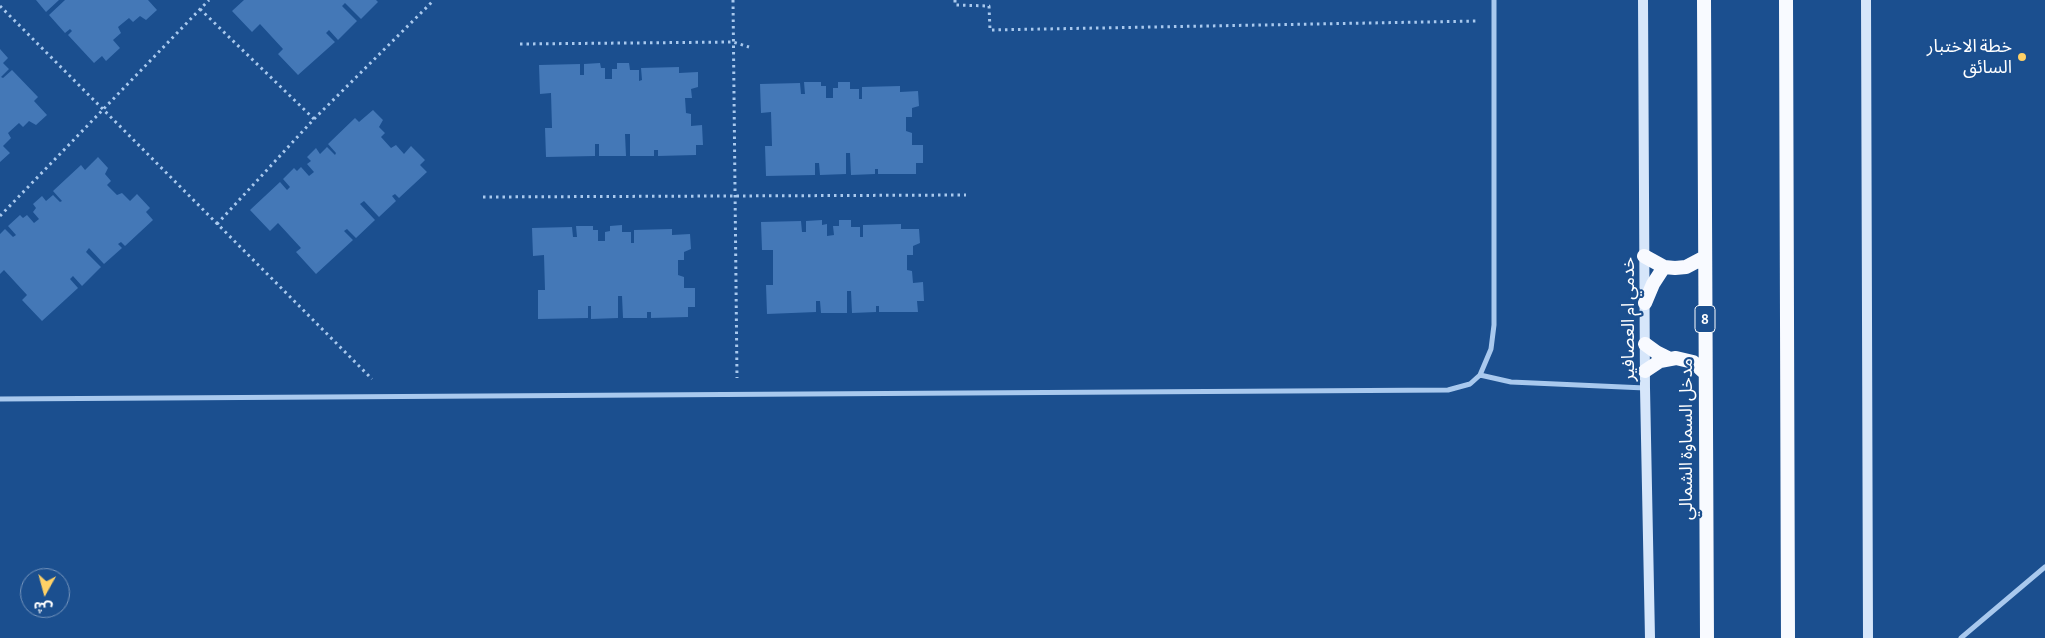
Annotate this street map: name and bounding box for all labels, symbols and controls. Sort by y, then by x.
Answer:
place label: خطة الاختبار السائق [1927,36,2012,78]
marker: خطة الاختبار السائق [2016,51,2028,63]
street label: خدمي ام العصافير [1618,257,1640,381]
road number: 8 [1695,306,1715,332]
street label: مدخل السماوة الشمالي [1676,358,1698,520]
north arrow [20,568,70,618]
text: ش [33,599,54,615]

